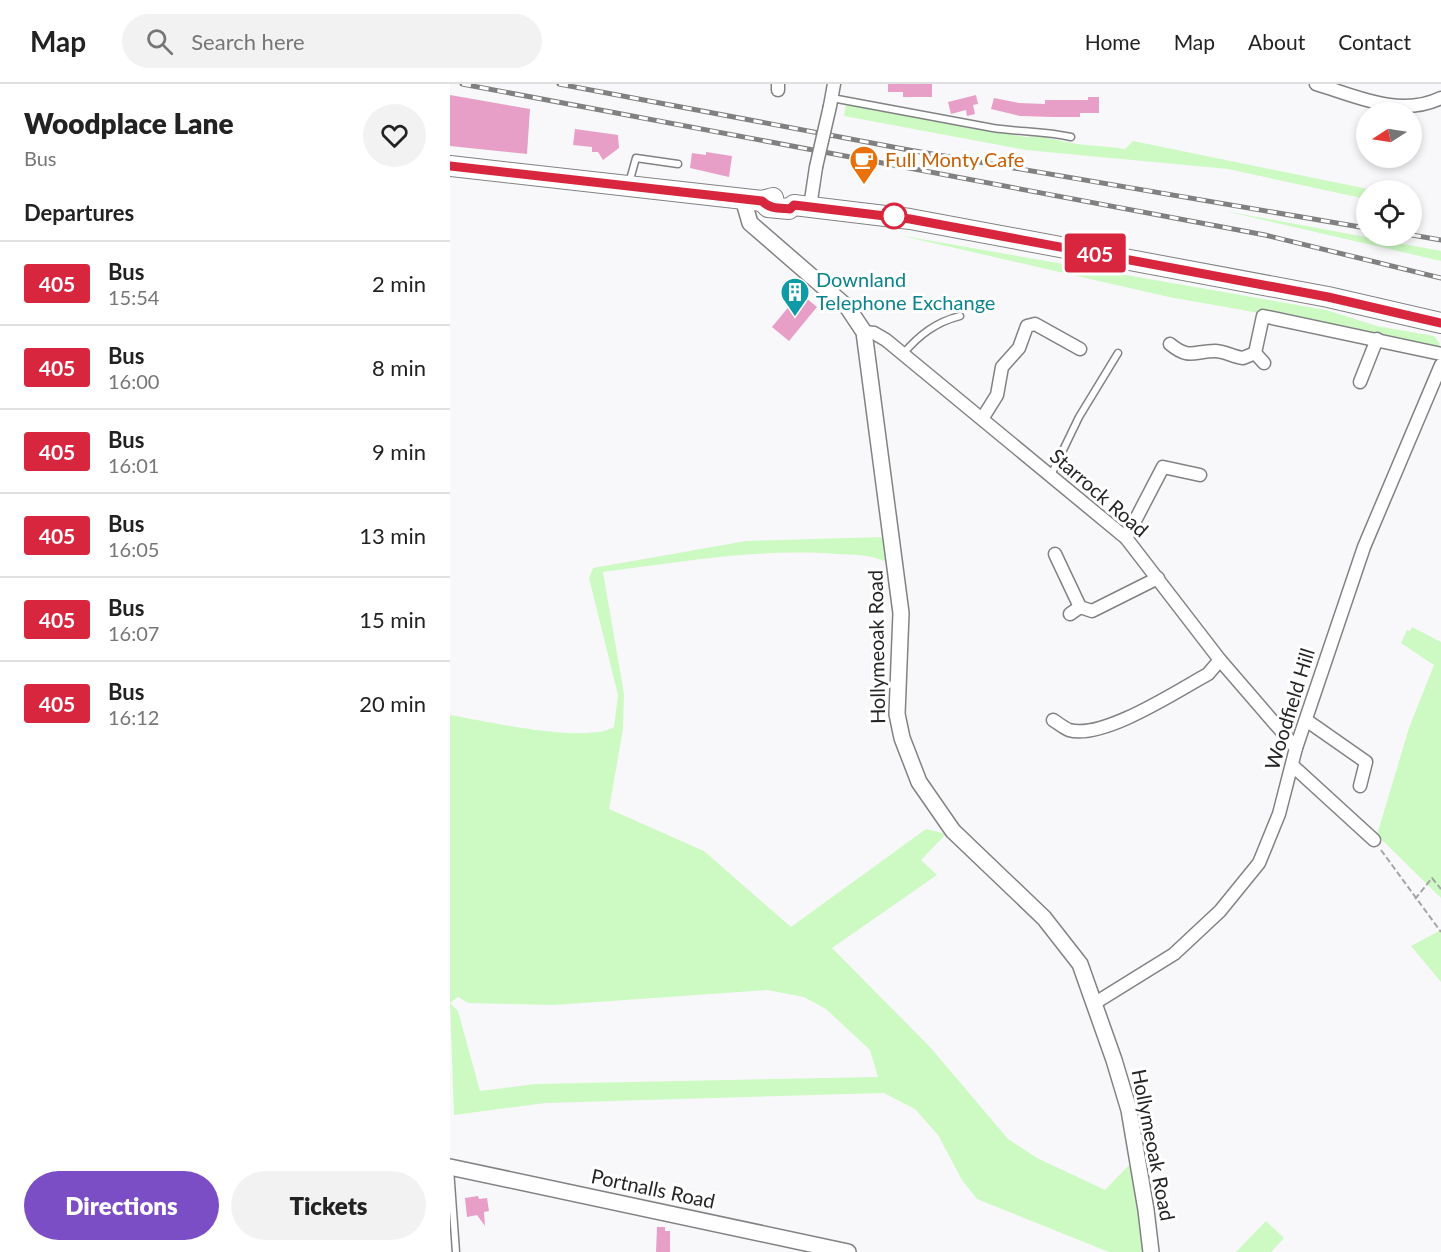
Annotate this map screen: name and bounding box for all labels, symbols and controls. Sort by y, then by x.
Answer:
search box [122,14,542,68]
text: Map [30,24,86,58]
icon: search [143,25,176,58]
text: Search here [191,28,305,55]
text: Home [1085,29,1141,54]
text: Map [1174,29,1215,54]
text: About [1248,29,1305,54]
text: Contact [1338,29,1411,54]
north arrow [1356,102,1422,168]
map controls [1356,102,1422,246]
button: heart [363,104,426,167]
text: Woodplace Lane [24,106,234,140]
cafe icon: Full Monty Cafe [848,144,880,186]
text: Bus [24,146,57,170]
place label: Full Monty Cafe [885,147,1024,171]
button: locate [1356,180,1422,246]
text: Departures [24,199,134,226]
unlabelled marker [881,203,907,229]
line badge: 405 [1060,234,1130,272]
text: 405 [1077,241,1113,266]
text: Bus [108,258,144,285]
place label: Downland Telephone Exchange [816,267,995,314]
text: 2 min [372,270,426,297]
text: 405 [39,271,75,296]
building icon: Downland Telephone Exchange [779,276,811,318]
text: 15:54 [108,285,159,309]
text: Bus [108,342,144,369]
text: 8 min [372,354,426,381]
text: 405 [39,355,75,380]
text: 16:00 [108,369,159,393]
text: Bus [108,426,144,453]
text: 9 min [372,438,426,465]
text: 405 [39,439,75,464]
street label: Starrock Road [1046,443,1154,541]
text: 16:01 [108,453,159,477]
text: Bus [108,510,144,537]
text: 13 min [359,522,426,549]
text: 405 [39,523,75,548]
text: 16:05 [108,537,159,561]
street label: Hollymeoak Road [863,570,889,724]
text: Bus [108,594,144,621]
text: 15 min [359,606,426,633]
text: 405 [39,607,75,632]
text: 16:07 [108,621,159,645]
street label: Woodfield Hill [1259,645,1319,772]
text: Bus [108,678,144,705]
text: 20 min [359,690,426,717]
text: 405 [39,691,75,716]
text: 16:12 [108,705,159,729]
street label: Hollymeoak Road [1128,1067,1180,1223]
street label: Portnalls Road [589,1163,717,1213]
button: Directions [24,1171,219,1240]
button: Tickets [231,1171,426,1240]

